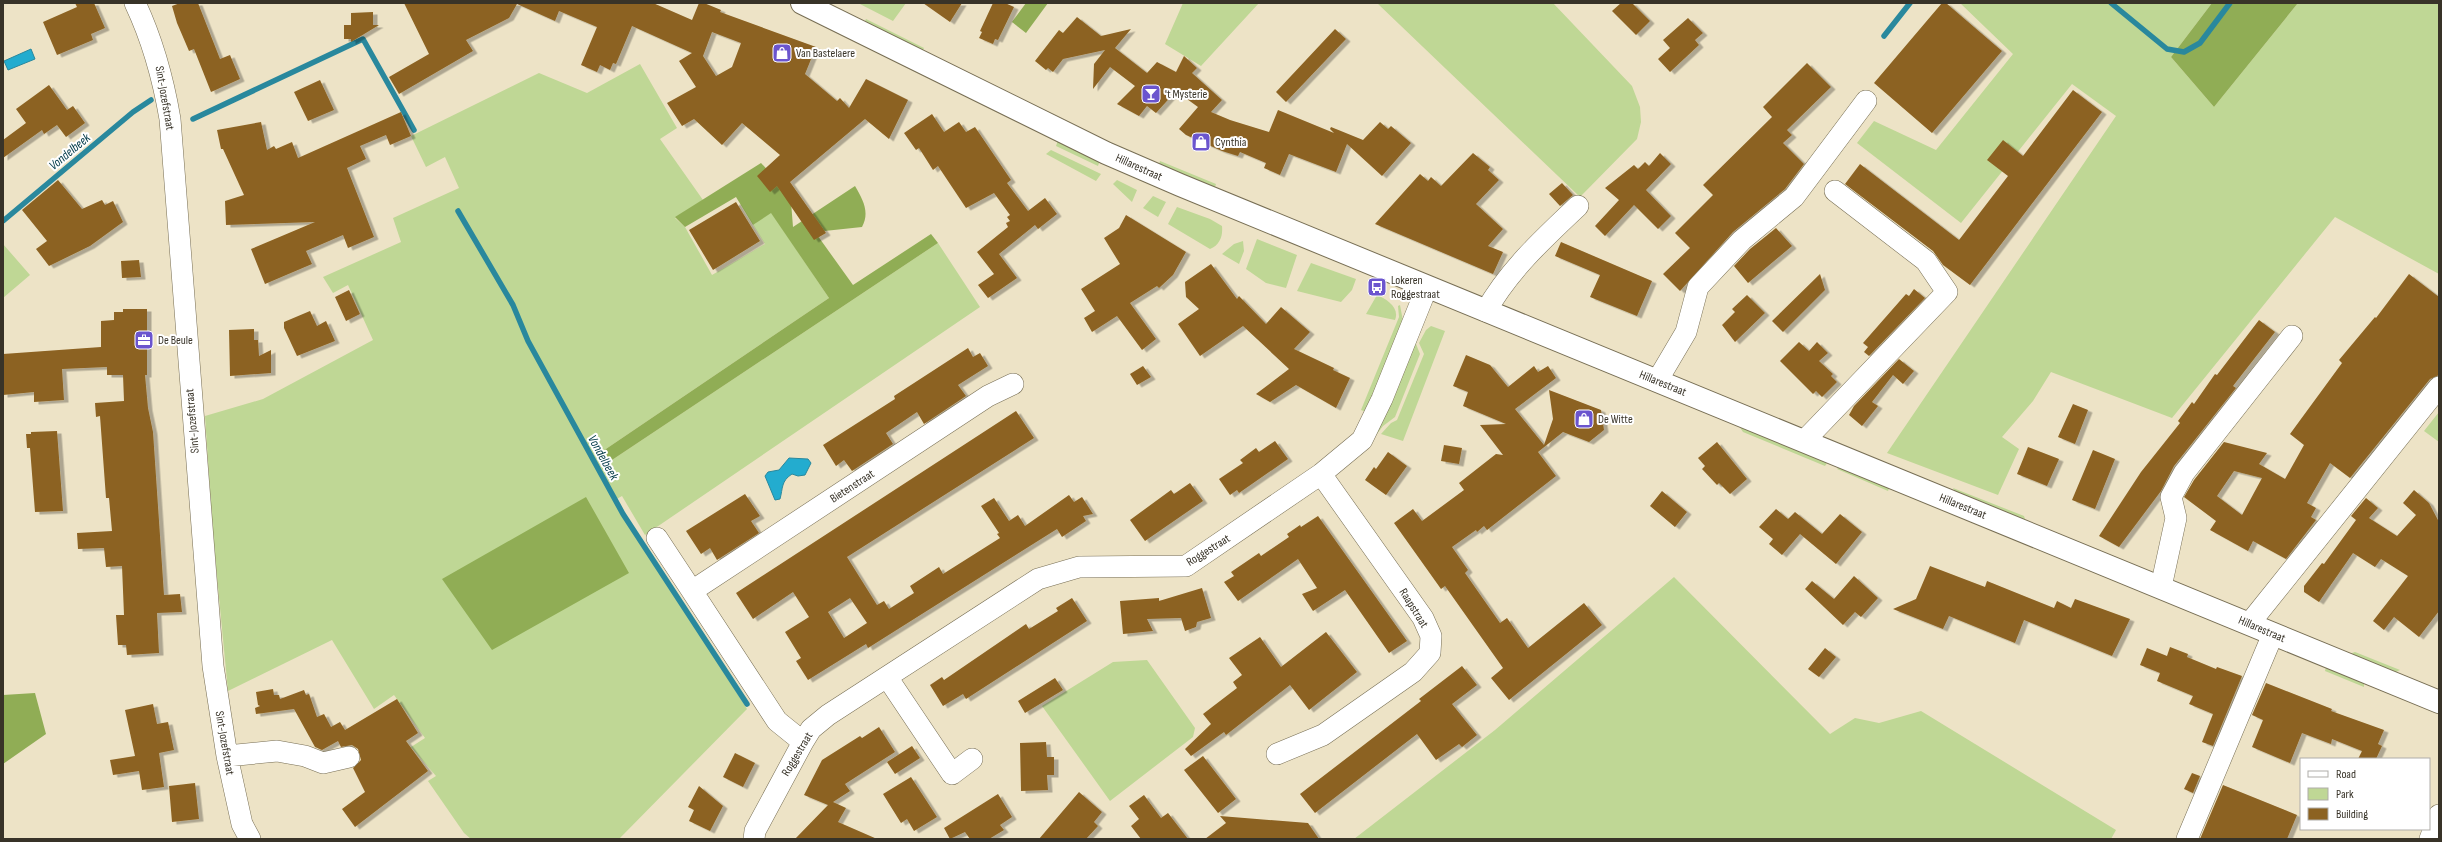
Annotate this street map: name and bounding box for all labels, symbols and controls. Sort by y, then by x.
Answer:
shop icon: Van Bastelaere [771,42,793,64]
place label: Van Bastelaere [796,46,855,61]
street label: Sint-Jozefstraat [152,65,178,132]
bar icon: 't Mysterie [1140,83,1162,105]
place label: 't Mysterie [1165,87,1208,102]
water label: Vondelbeek [46,129,94,174]
shop icon: Cynthia [1190,131,1212,153]
place label: Cynthia [1215,135,1247,150]
street label: Hillarestraat [1113,151,1165,185]
place label: Lokeren Roggestraat [1391,273,1440,302]
bus stop icon: Lokeren Roggestraat [1366,276,1388,298]
office icon: De Beule [133,329,155,351]
place label: De Beule [158,333,193,348]
street label: Hillarestraat [1637,367,1689,400]
street label: Sint-Jozefstraat [182,388,203,454]
shop icon: De Witte [1573,408,1595,430]
place label: De Witte [1598,412,1633,427]
water label: Vondelbeek [584,432,623,484]
street label: Bietenstraat [827,466,878,506]
street label: Hillarestraat [1937,490,1989,523]
street label: Roggestraat [1184,531,1233,570]
street label: Raapstraat [1396,586,1432,631]
street label: Hillarestraat [2236,613,2288,646]
street label: Sint-Jozefstraat [212,710,238,777]
street label: Roggestraat [778,729,817,779]
legend [2300,758,2430,830]
text: Road [2336,767,2356,782]
text: Park [2336,787,2354,802]
text: Building [2336,807,2368,822]

